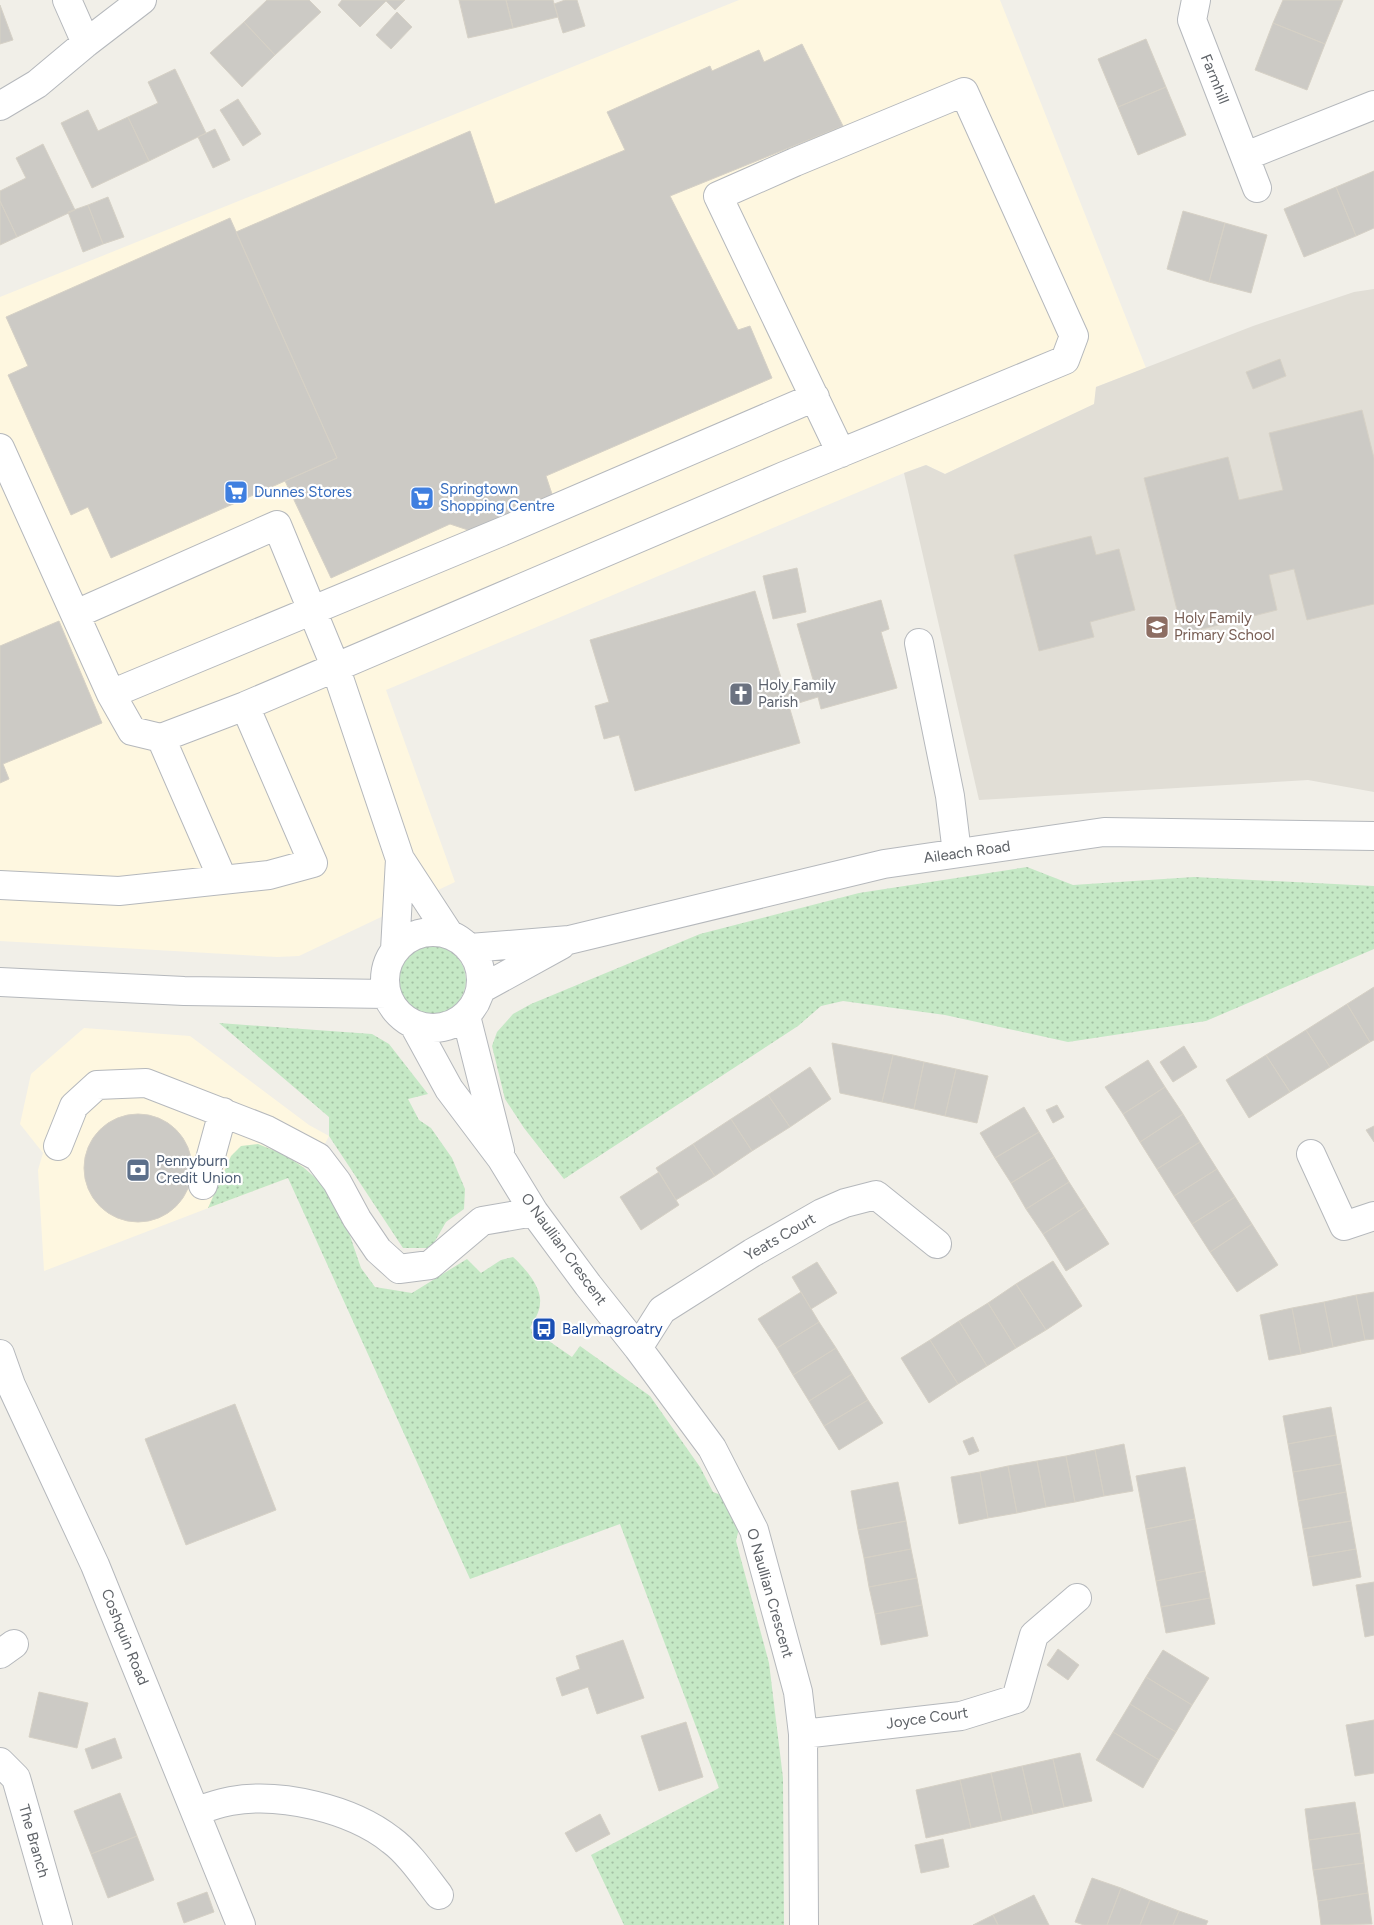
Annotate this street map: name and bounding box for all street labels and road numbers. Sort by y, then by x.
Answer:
street label: Farmhill [1197,52,1233,106]
street label: Aileach Road [922,837,1012,867]
street label: O Naullian Crescent [517,1189,611,1309]
street label: Yeats Court [741,1209,819,1265]
street label: O Naullian Crescent [743,1526,797,1660]
street label: Coshquin Road [98,1586,152,1688]
street label: Joyce Court [885,1703,969,1733]
street label: The Branch [15,1802,53,1880]

